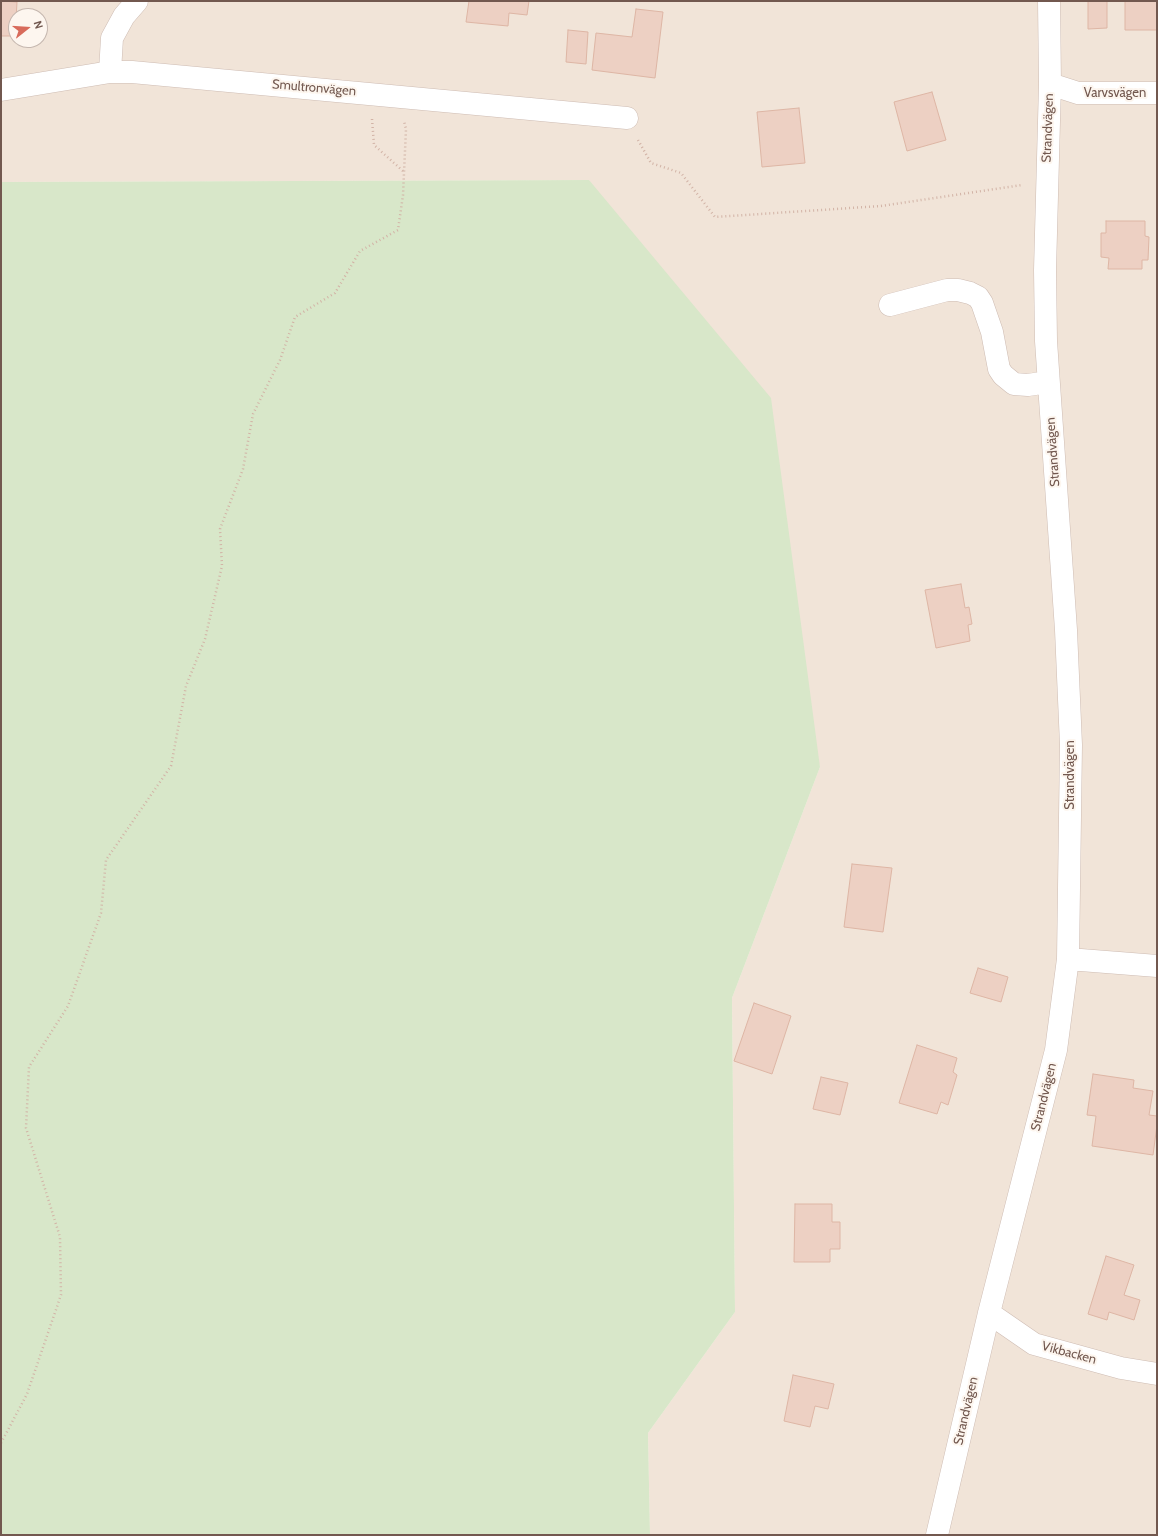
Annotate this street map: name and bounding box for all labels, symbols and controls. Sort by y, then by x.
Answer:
north arrow [8,8,48,48]
text: N [31,19,46,31]
street label: Smultronvägen [271,77,357,99]
street label: Varvsvägen [1084,85,1146,101]
street label: Strandvägen [1039,93,1057,163]
street label: Strandvägen [1043,417,1063,487]
street label: Strandvägen [1062,740,1078,810]
street label: Strandvägen [1028,1061,1060,1133]
street label: Vikbacken [1040,1338,1098,1368]
street label: Strandvägen [951,1375,981,1447]

